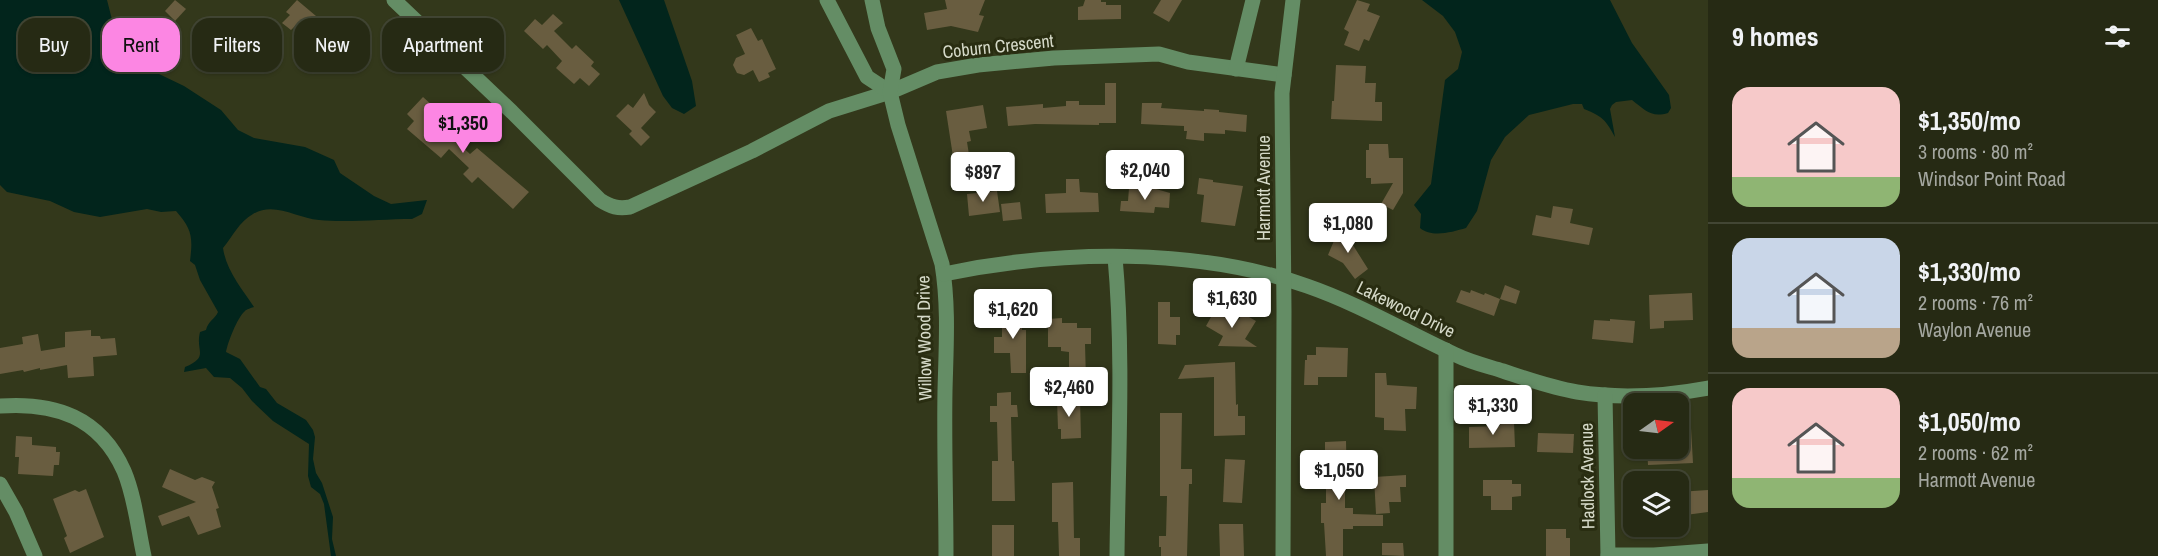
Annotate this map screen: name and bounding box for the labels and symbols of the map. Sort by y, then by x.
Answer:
street label: Coburn Crescent [941,28,1055,64]
pin: $1,350 [414,103,512,154]
street label: Harmott Avenue [1251,135,1276,241]
pin: $2,040 [1096,150,1194,201]
pin: $897 [947,152,1019,203]
pin: $1,080 [1299,203,1397,254]
street label: Lakewood Drive [1353,274,1459,344]
street label: Willow Wood Drive [910,275,938,401]
pin: $1,630 [1183,278,1281,329]
pin: $1,620 [964,289,1062,340]
pin: $2,460 [1020,367,1118,418]
pin: $1,330 [1444,385,1542,436]
north arrow [1623,393,1689,459]
street label: Hadlock Avenue [1574,423,1600,529]
pin: $1,050 [1290,450,1388,501]

